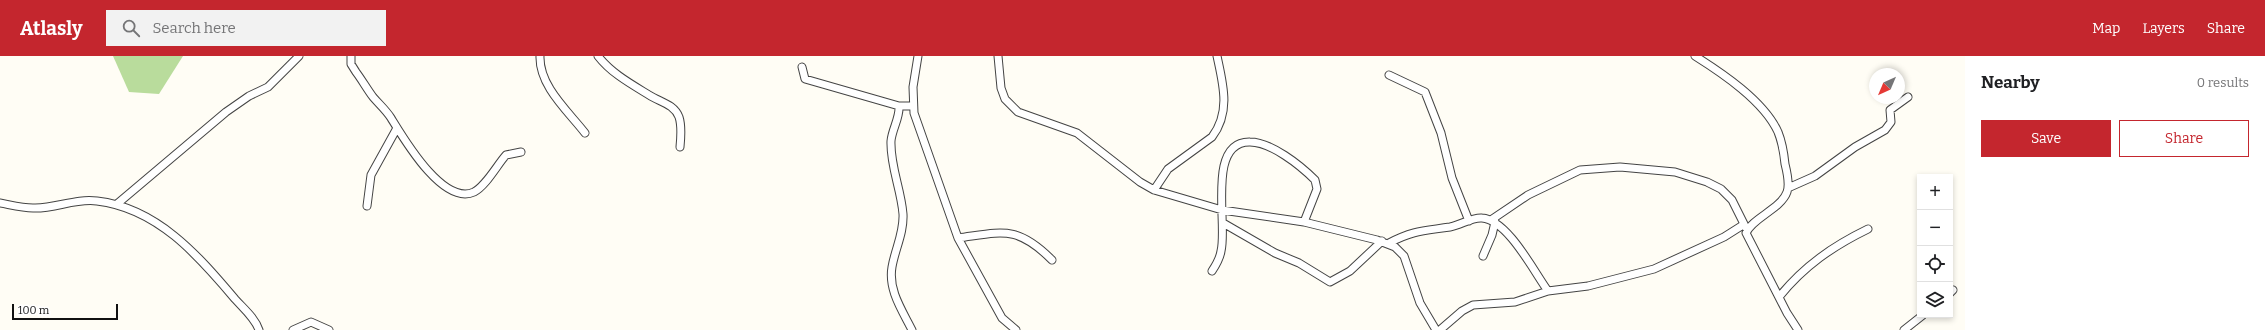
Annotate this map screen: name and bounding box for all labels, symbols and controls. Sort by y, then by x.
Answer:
search box [106,10,386,46]
text: Atlasly [20,17,82,40]
icon: search [120,17,142,39]
text: Search here [152,19,236,37]
text: Map [2092,20,2120,37]
text: Layers [2142,20,2185,37]
text: Share [2207,20,2245,37]
north arrow [1869,68,1905,104]
text: Nearby [1981,72,2040,93]
text: 0 results [2197,75,2249,90]
button: Save [1981,120,2111,157]
button: Share [2119,120,2249,157]
map controls [1917,174,1953,318]
button: + [1917,174,1953,210]
button: − [1917,210,1953,246]
button: locate [1917,246,1953,282]
button: layers [1917,282,1953,318]
scale bar [12,302,118,321]
text: 100 m [18,304,49,317]

